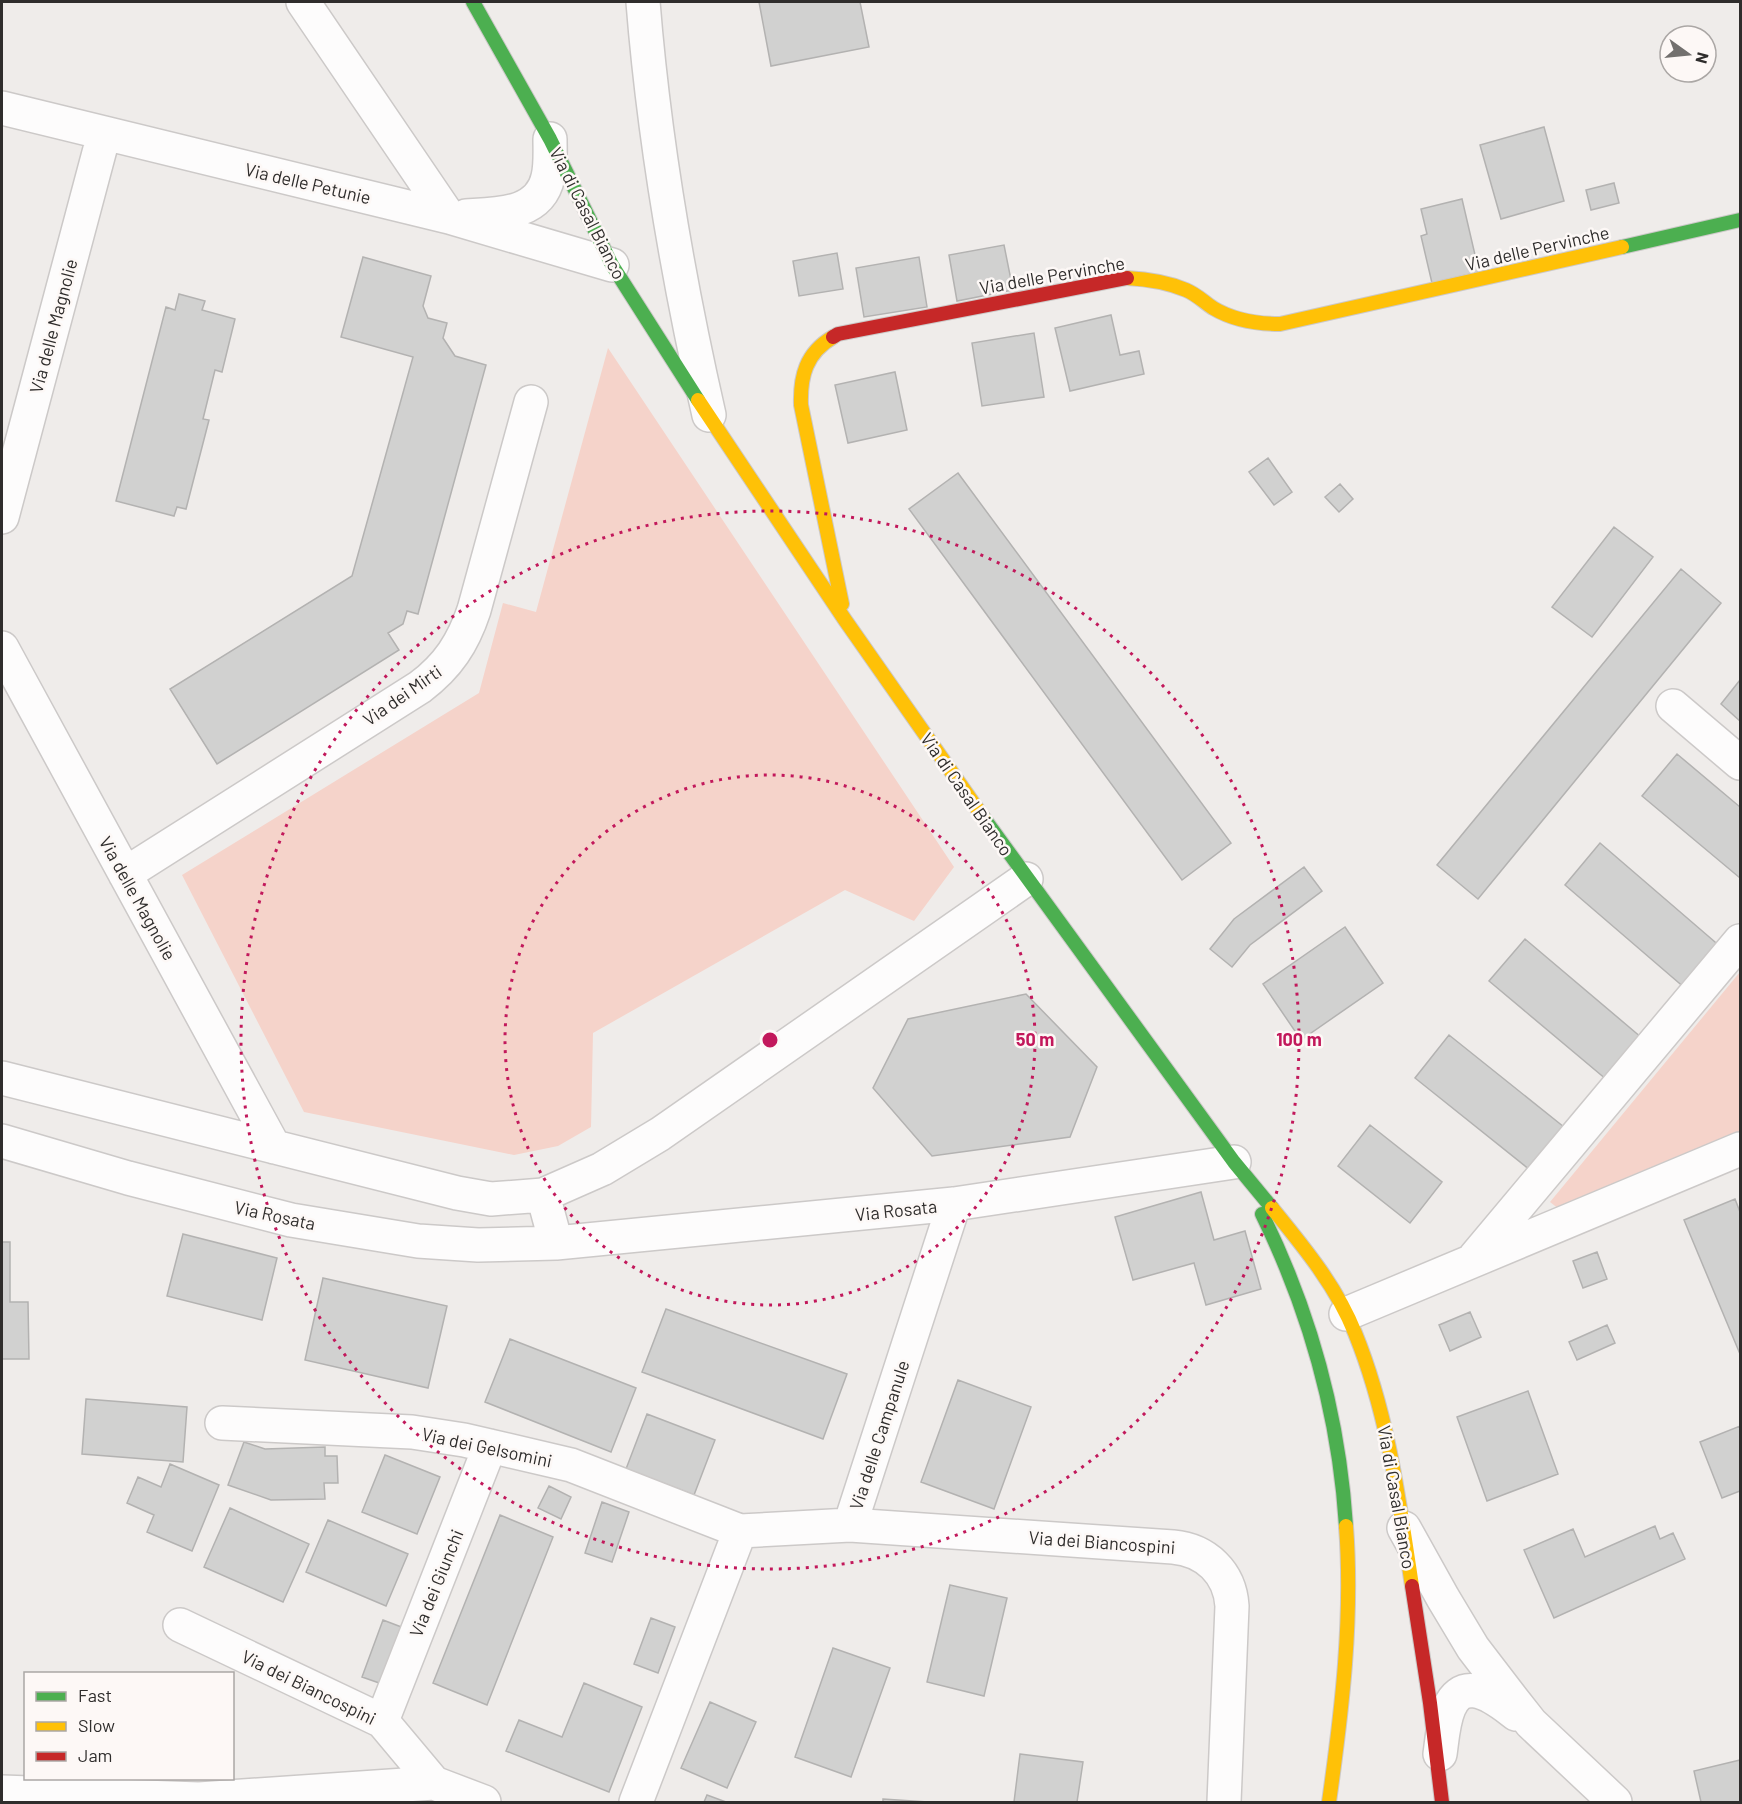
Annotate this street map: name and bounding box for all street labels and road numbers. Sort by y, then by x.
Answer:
street label: Via di Casal Bianco [545,143,631,283]
street label: Via delle Petunie [243,158,373,208]
street label: Via delle Pervinche [1463,221,1611,275]
street label: Via delle Pervinche [978,251,1126,299]
street label: Via delle Magnolie [24,256,82,396]
street label: Via dei Mirti [358,660,446,730]
street label: Via di Casal Bianco [916,728,1018,860]
street label: Via delle Magnolie [95,832,181,964]
street label: Via Rosata [854,1195,938,1225]
street label: Via Rosata [232,1196,318,1234]
street label: Via delle Campanule [844,1357,914,1513]
street label: Via dei Gelsomini [420,1422,554,1472]
street label: Via di Casal Bianco [1374,1424,1420,1570]
street label: Via dei Giunchi [404,1526,468,1640]
street label: Via dei Biancospini [1028,1526,1176,1558]
street label: Via dei Biancospini [238,1645,380,1729]

